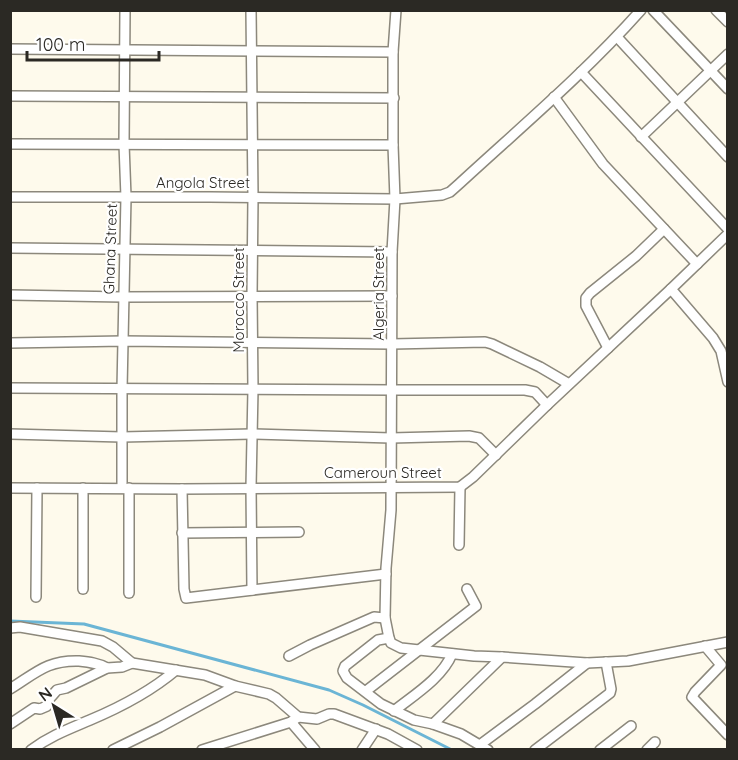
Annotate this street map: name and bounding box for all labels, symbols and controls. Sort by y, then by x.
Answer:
scale bar [27,24,159,62]
text: 100 m [36,33,85,56]
street label: Angola Street [156,173,250,192]
street label: Ghana Street [99,203,121,295]
street label: Morocco Street [229,247,248,353]
street label: Algeria Street [369,247,388,341]
street label: Cameroun Street [324,463,442,482]
north arrow [24,676,84,736]
text: N [34,682,56,706]

